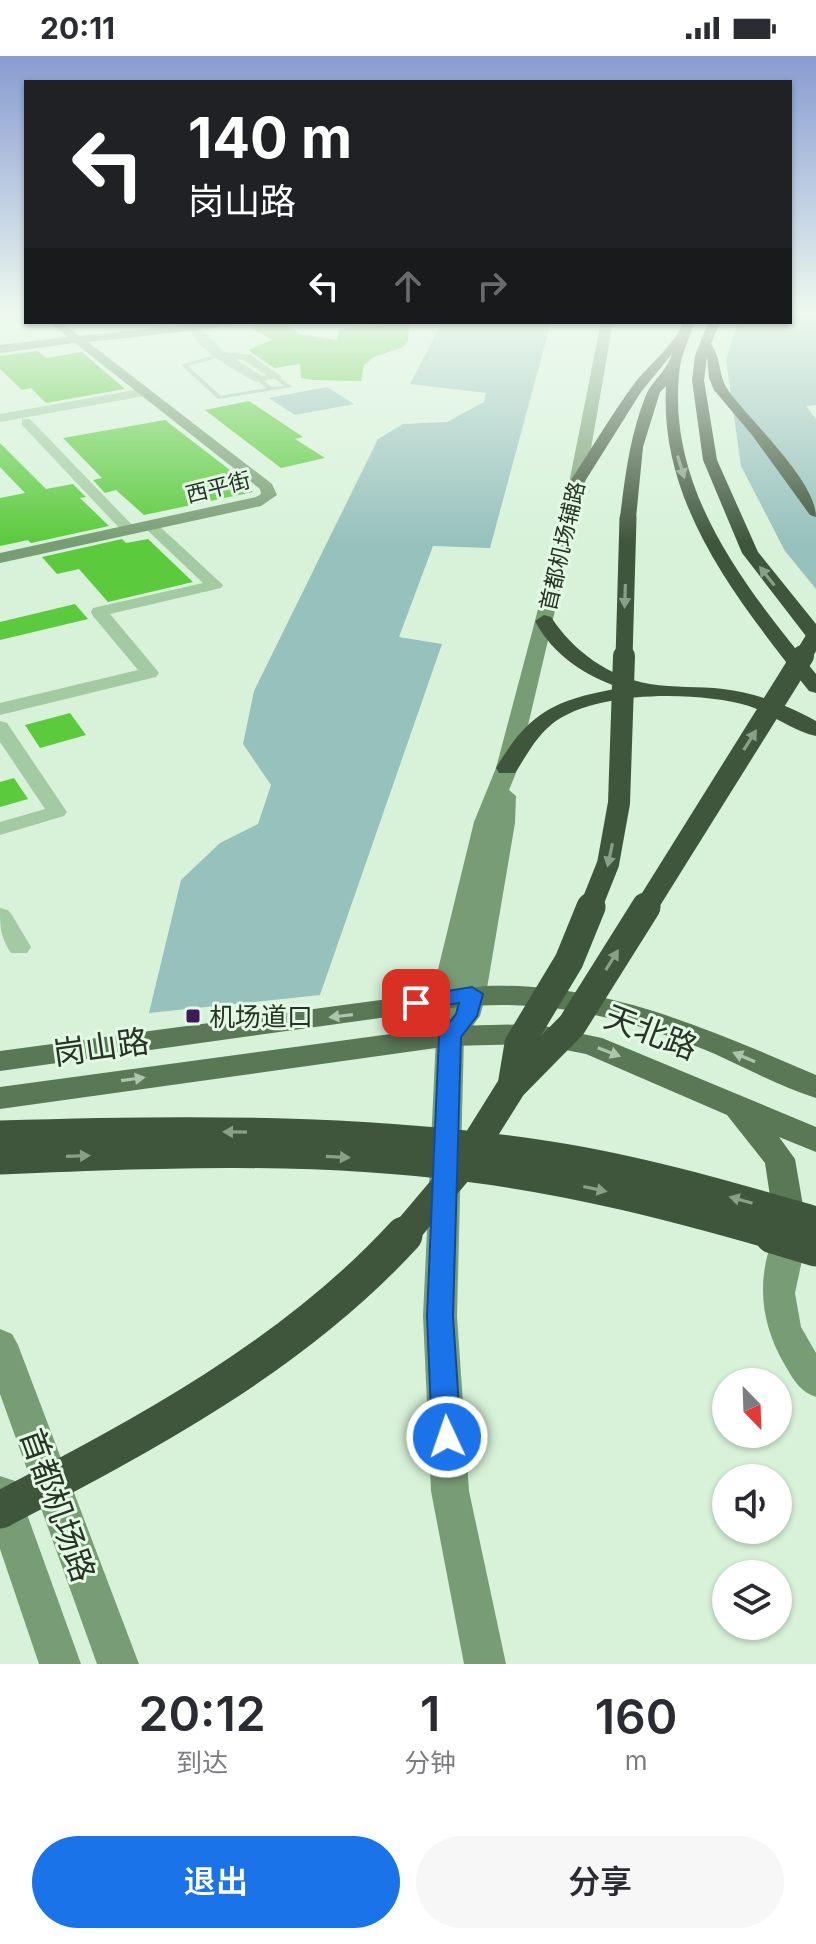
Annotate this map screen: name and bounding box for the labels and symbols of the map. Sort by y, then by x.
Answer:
one-way arrow [675,456,688,480]
street label: 西平街 [183,466,253,508]
street label: 首都机场辅路 [534,479,590,613]
one-way arrow [759,566,775,586]
one-way arrow [619,584,632,609]
one-way arrow [743,729,757,751]
one-way arrow [603,843,616,868]
one-way arrow [605,950,620,971]
pin [382,969,450,1037]
street label: 天北路 [599,997,703,1067]
place label: 机场道口 [209,1001,313,1032]
marker: 机场道口 [184,1007,202,1025]
one-way arrow [328,1010,353,1023]
street label: 岗山路 [51,1021,151,1073]
one-way arrow [598,1046,622,1059]
one-way arrow [732,1050,756,1063]
one-way arrow [120,1072,145,1085]
one-way arrow [222,1126,247,1138]
one-way arrow [66,1150,91,1163]
one-way arrow [326,1151,351,1164]
one-way arrow [583,1183,608,1196]
one-way arrow [728,1193,752,1206]
north arrow [712,1368,792,1448]
position arrow [405,1395,489,1479]
street label: 首都机场路 [12,1423,104,1587]

